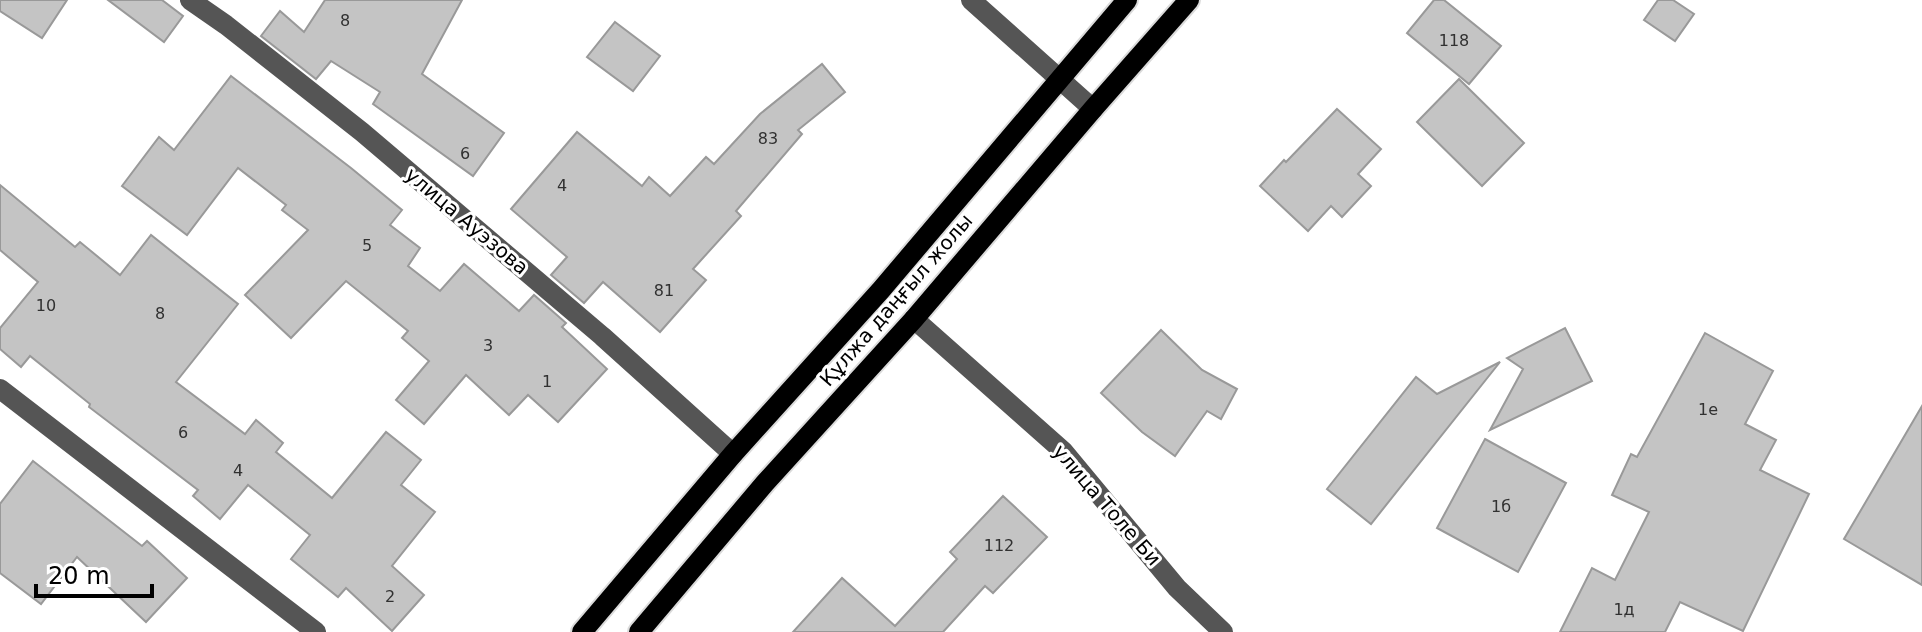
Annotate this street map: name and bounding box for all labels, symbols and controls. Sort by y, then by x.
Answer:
house number: 8 [340,11,350,30]
house number: 118 [1439,31,1469,50]
house number: 83 [758,129,778,148]
house number: 6 [460,144,470,163]
street label: улица Ауэзова [401,163,533,279]
house number: 4 [557,176,567,195]
street label: Құлжа даңғыл жолы [815,209,977,391]
house number: 5 [362,236,372,255]
house number: 81 [654,281,674,300]
house number: 10 [36,296,56,315]
house number: 8 [155,304,165,323]
house number: 3 [483,336,493,355]
house number: 1 [542,372,552,391]
house number: 1е [1698,400,1718,419]
house number: 6 [178,423,188,442]
street label: улица Толе Би [1048,440,1166,570]
house number: 4 [233,461,243,480]
house number: 1б [1491,497,1511,516]
house number: 112 [984,536,1014,555]
scale bar [36,548,152,598]
text: 20 m [48,562,110,590]
house number: 2 [385,587,395,606]
house number: 1д [1613,600,1635,619]

